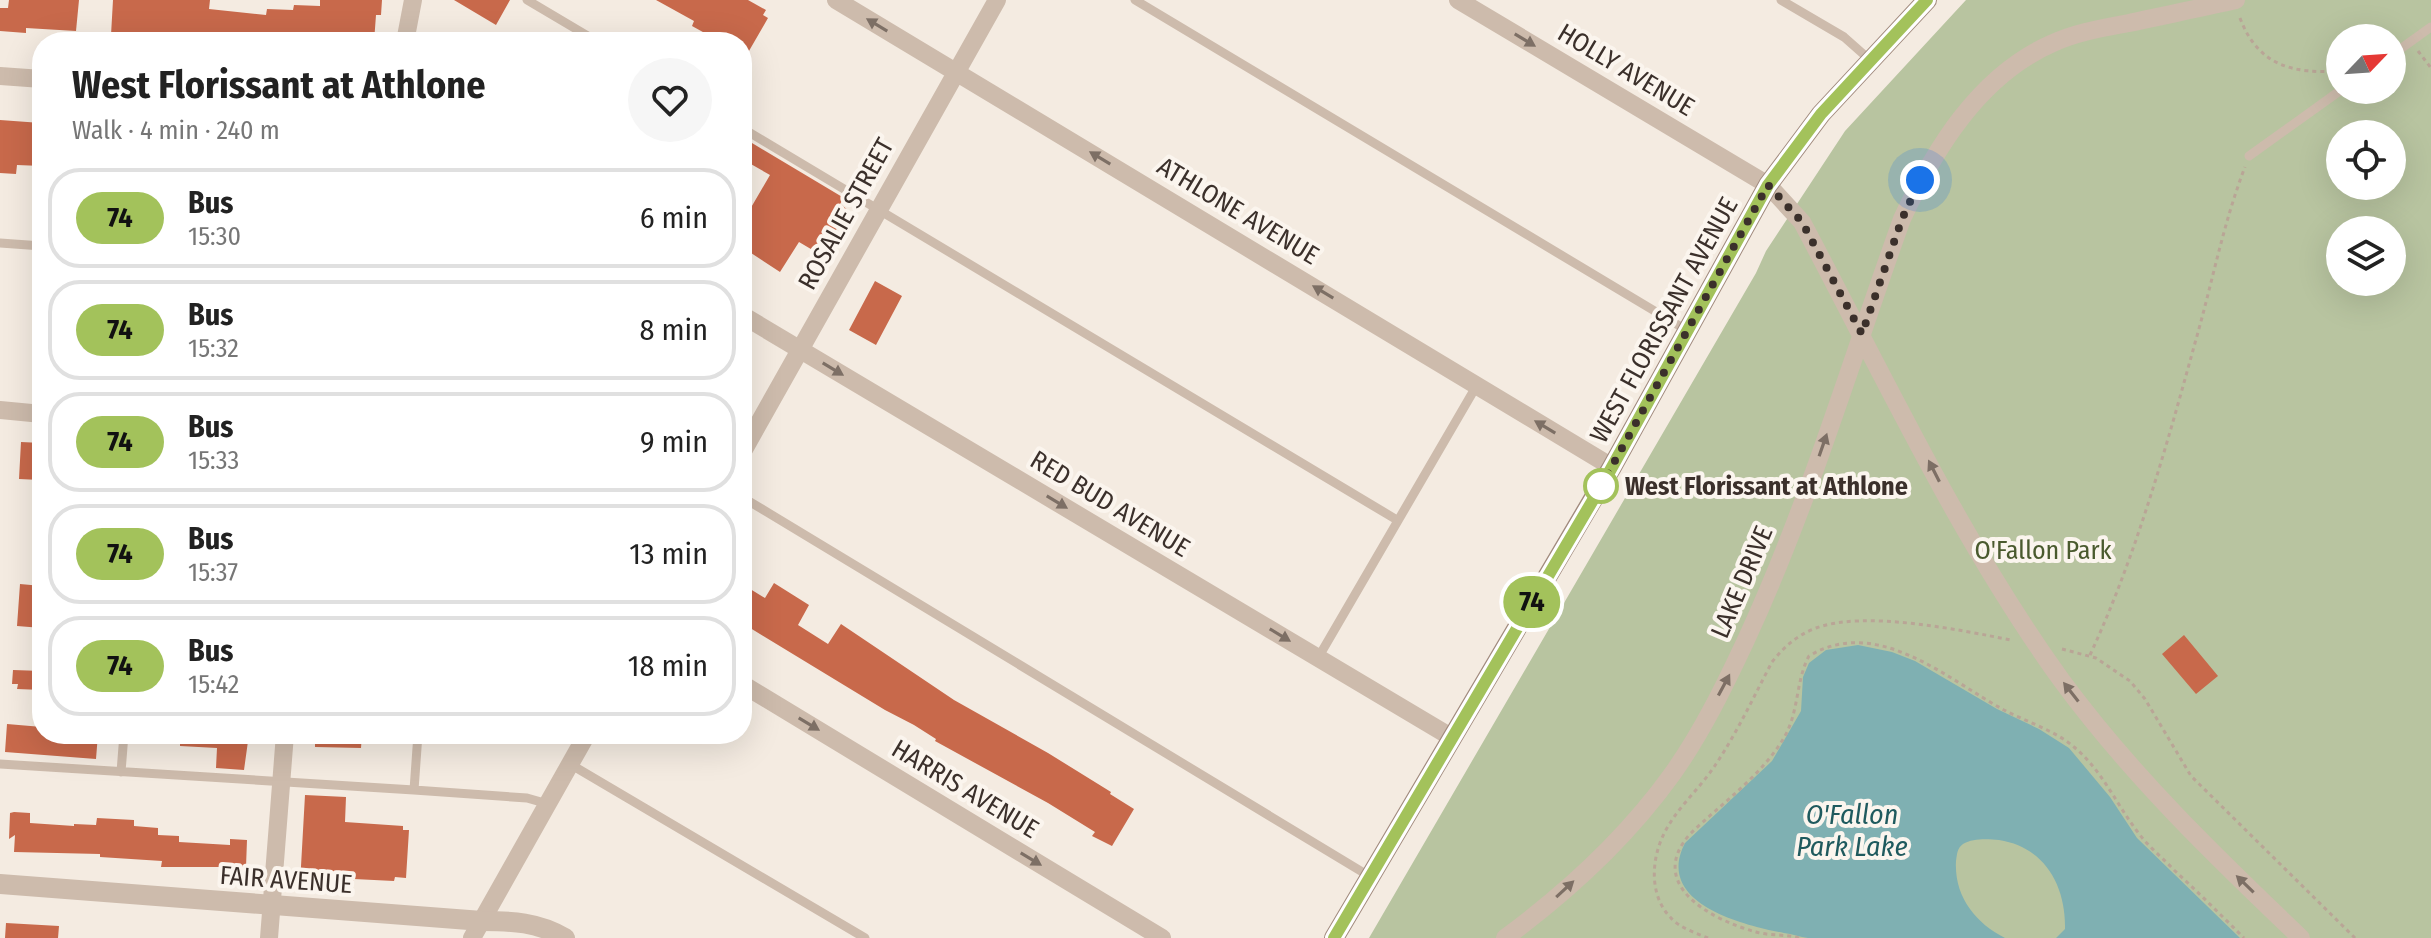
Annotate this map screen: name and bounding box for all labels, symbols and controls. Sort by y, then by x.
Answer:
street label: HOLLY AVENUE [1552,17,1700,123]
one-way arrow [866,18,888,32]
north arrow [2326,24,2406,104]
map controls [2326,24,2406,296]
one-way arrow [1514,33,1536,47]
button: heart [628,58,712,142]
text: West Florissant at Athlone [72,62,485,108]
text: Walk · 4 min · 240 m [72,115,280,146]
button: locate [2326,120,2406,200]
street label: ROSALIE STREET [792,133,900,295]
street label: ATHLONE AVENUE [1152,151,1324,271]
one-way arrow [1089,152,1111,166]
your location [1900,160,1940,200]
text: Bus [188,185,233,221]
street label: WEST FLORISSANT AVENUE [1584,192,1744,448]
text: 6 min [640,200,708,236]
text: 74 [107,201,133,234]
button: layers [2326,216,2406,296]
text: 15:30 [188,221,241,252]
one-way arrow [1312,286,1334,300]
text: Bus [188,297,233,333]
text: 8 min [640,312,708,348]
text: 74 [107,313,133,346]
text: 15:32 [188,333,239,364]
one-way arrow [822,362,844,376]
text: Bus [188,409,233,445]
one-way arrow [1534,420,1556,434]
text: 9 min [640,424,708,460]
text: 74 [107,425,133,458]
one-way arrow [1818,433,1830,457]
street label: RED BUD AVENUE [1025,444,1195,564]
text: 15:33 [188,445,239,476]
one-way arrow [1927,459,1940,482]
marker: West Florissant at Athlone [1584,469,1618,503]
place label: West Florissant at Athlone [1625,471,1908,502]
one-way arrow [1046,495,1068,509]
text: Bus [188,521,233,557]
street label: LAKE DRIVE [1705,521,1779,643]
park label: O'Fallon Park [1974,535,2112,566]
text: 13 min [629,536,708,572]
text: 74 [107,537,133,570]
text: 15:37 [188,557,238,588]
line badge: 74 [1496,576,1568,628]
text: 74 [1519,585,1545,618]
one-way arrow [1269,628,1291,642]
text: Bus [188,633,233,669]
text: 18 min [628,648,708,684]
text: 74 [107,649,133,682]
text: 15:42 [188,669,239,700]
one-way arrow [1717,674,1730,697]
one-way arrow [2063,681,2079,702]
one-way arrow [798,717,820,731]
street label: HARRIS AVENUE [886,733,1044,845]
water label: O'Fallon Park Lake [1796,798,1908,863]
one-way arrow [1020,852,1042,866]
street label: FAIR AVENUE [219,860,353,900]
one-way arrow [2236,876,2255,894]
one-way arrow [1555,880,1574,898]

